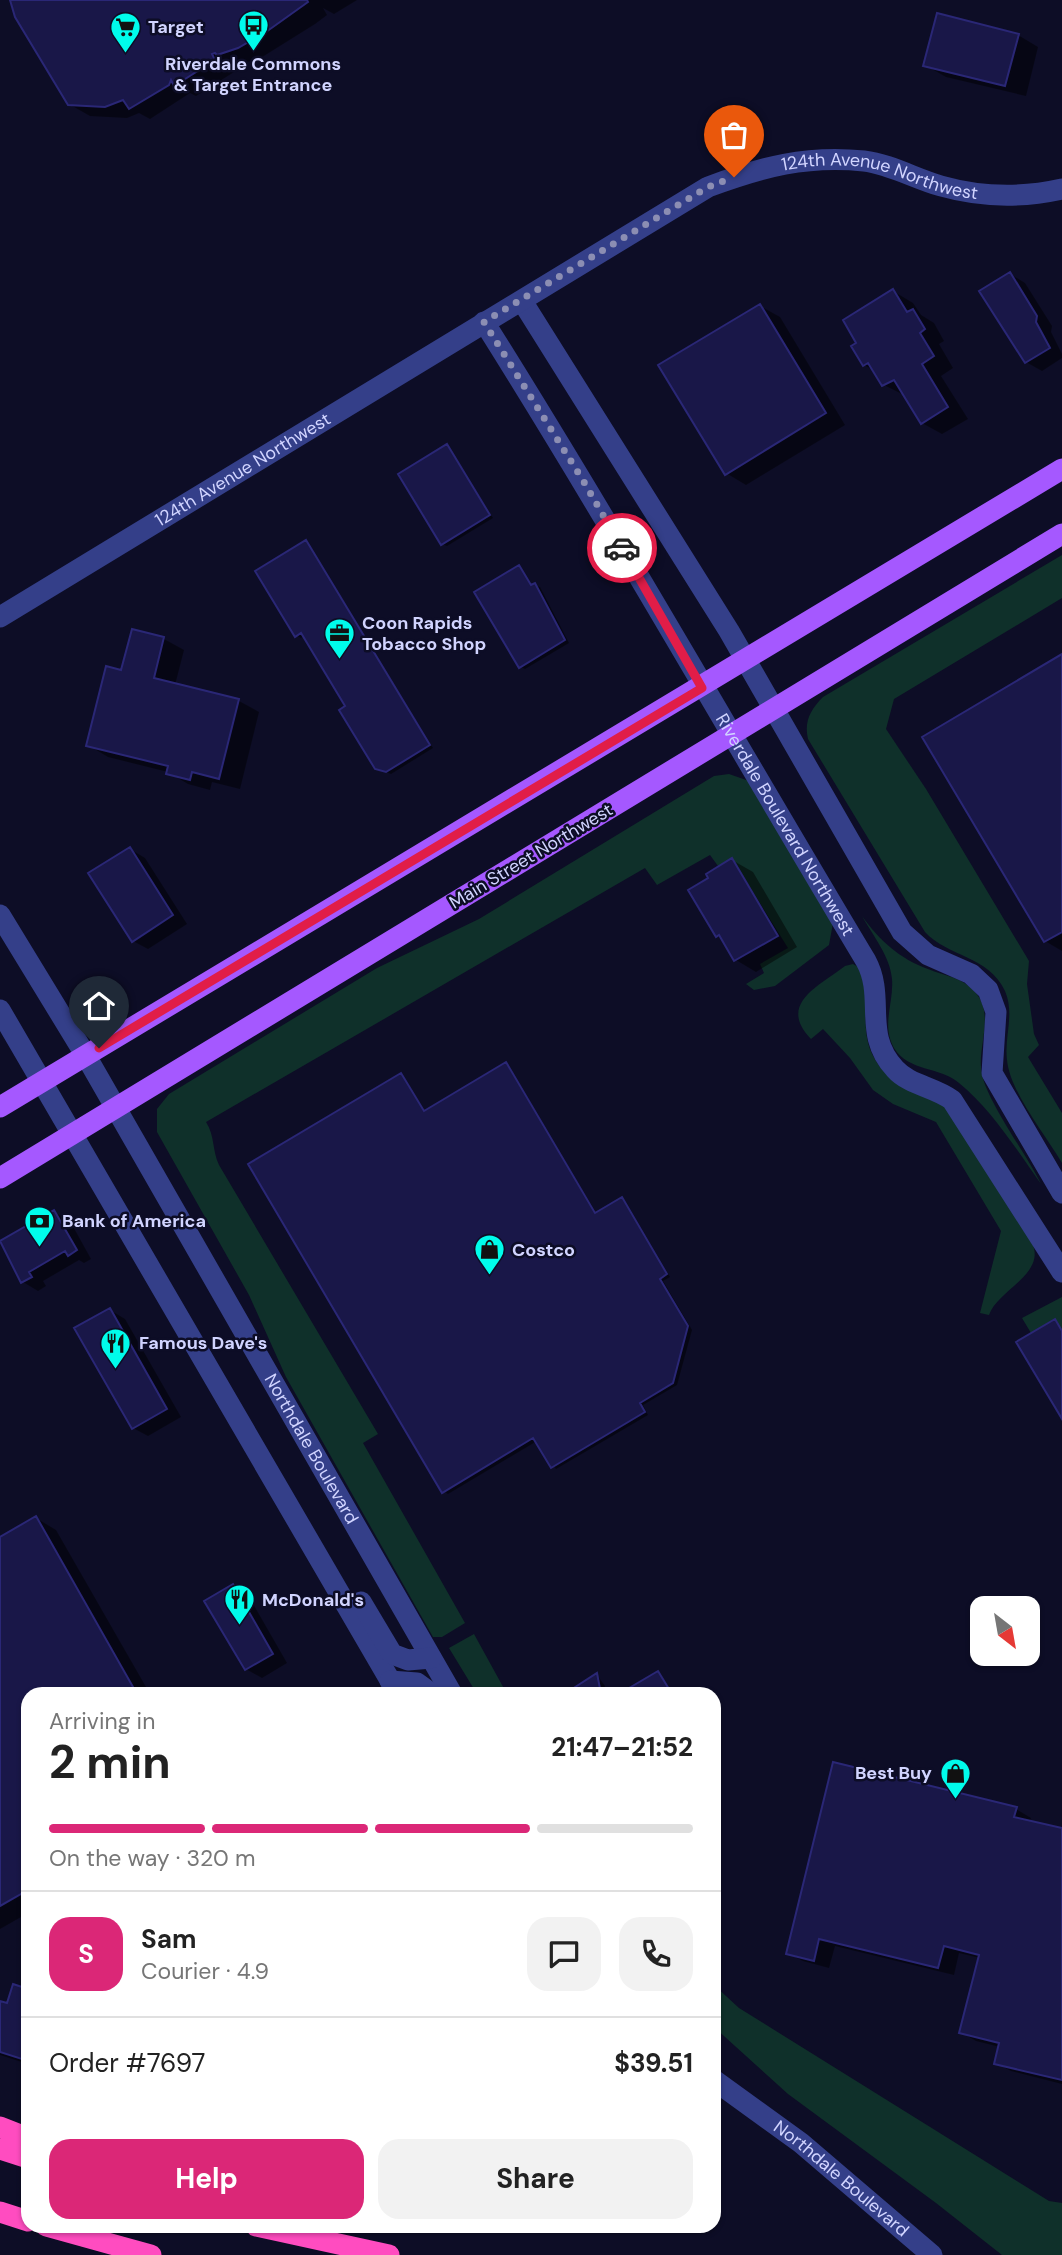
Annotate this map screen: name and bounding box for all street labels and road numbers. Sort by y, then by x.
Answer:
street label: 124th Avenue Northwest [779,147,979,205]
street label: 124th Avenue Northwest [150,407,335,532]
street label: Riverdale Boulevard Northwest [710,709,860,940]
street label: Main Street Northwest [445,798,617,914]
street label: Northdale Boulevard [259,1369,364,1528]
street label: Northdale Boulevard [769,2115,914,2242]

